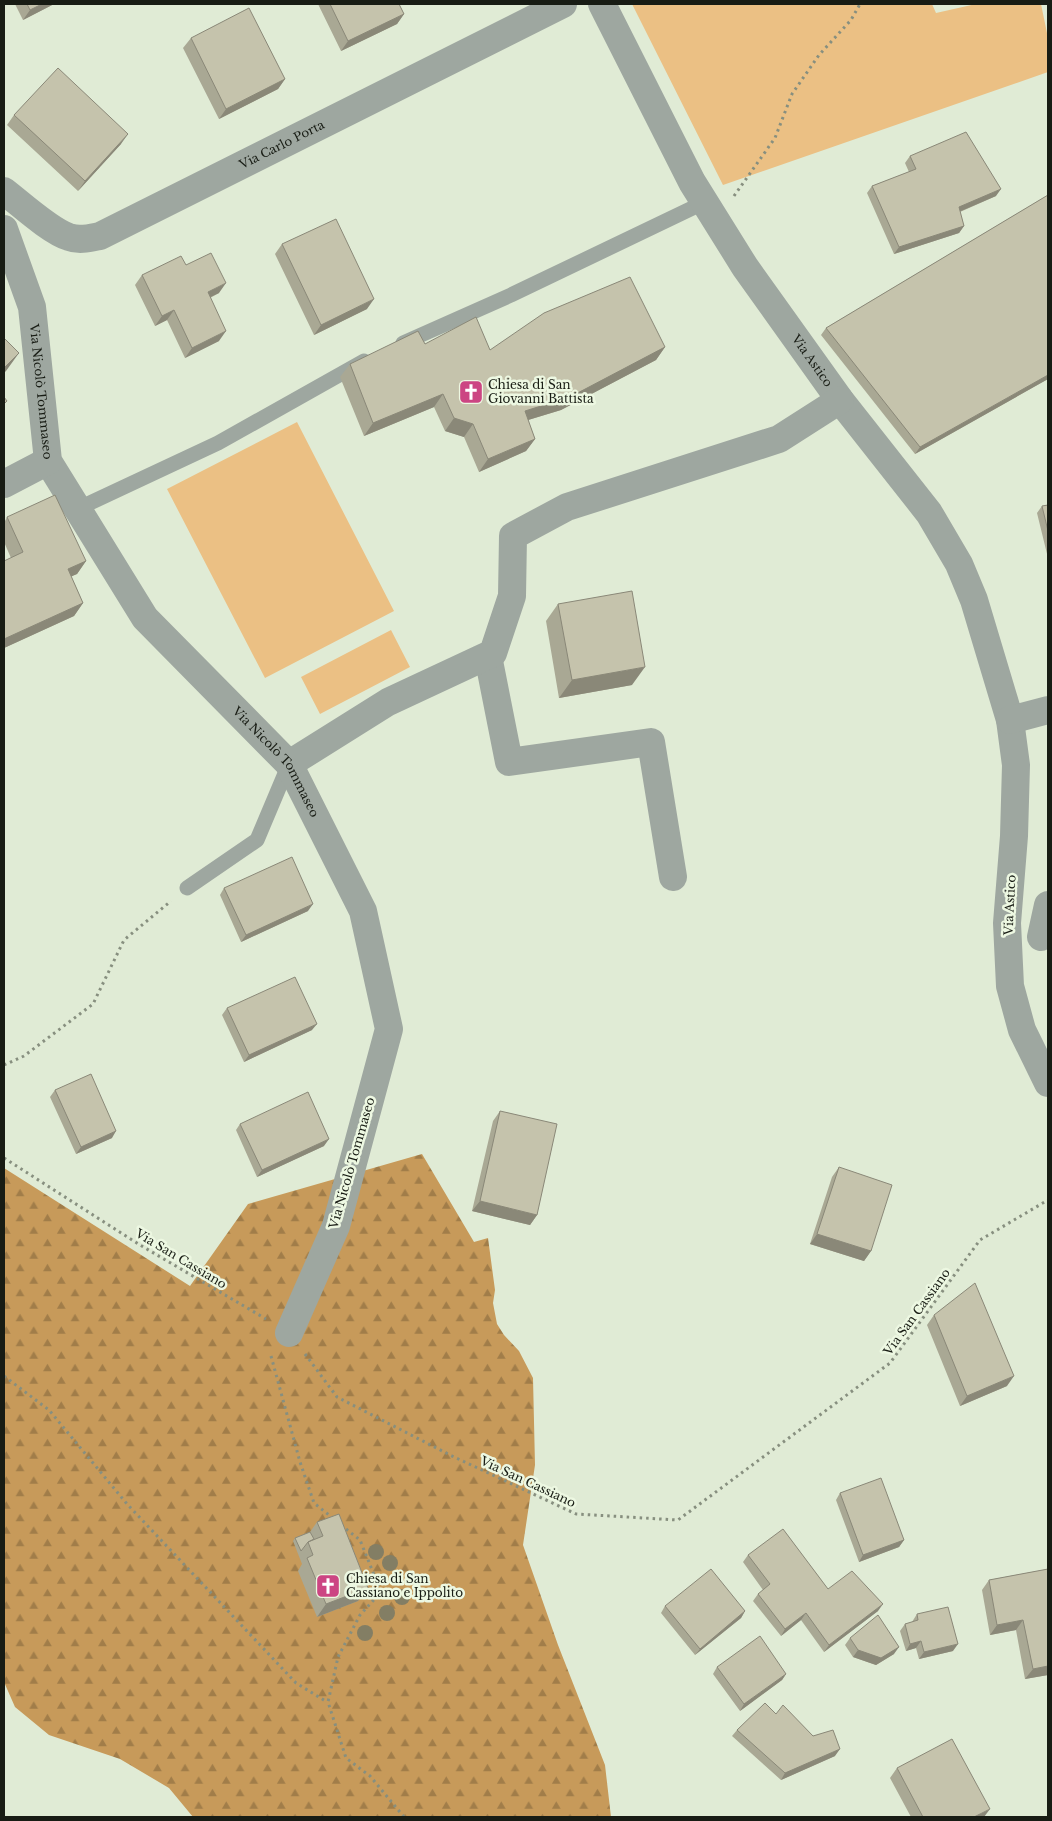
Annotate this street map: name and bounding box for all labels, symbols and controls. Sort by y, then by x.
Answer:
street label: Via Carlo Porta [236,117,327,172]
street label: Via Nicolò Tommaseo [27,322,56,460]
street label: Via Astico [788,331,836,390]
place label: Chiesa di San Giovanni Battista [488,377,594,406]
church icon: Chiesa di San Giovanni Battista [458,379,484,405]
street label: Via Nicolò Tommaseo [229,703,323,820]
street label: Via Astico [1000,874,1019,937]
street label: Via Nicolò Tommaseo [325,1095,378,1231]
street label: Via San Cassiano [132,1225,230,1292]
street label: Via San Cassiano [880,1265,953,1359]
street label: Via San Cassiano [477,1452,578,1510]
place label: Chiesa di San Cassiano e Ippolito [346,1571,463,1600]
church icon: Chiesa di San Cassiano e Ippolito [315,1573,341,1599]

